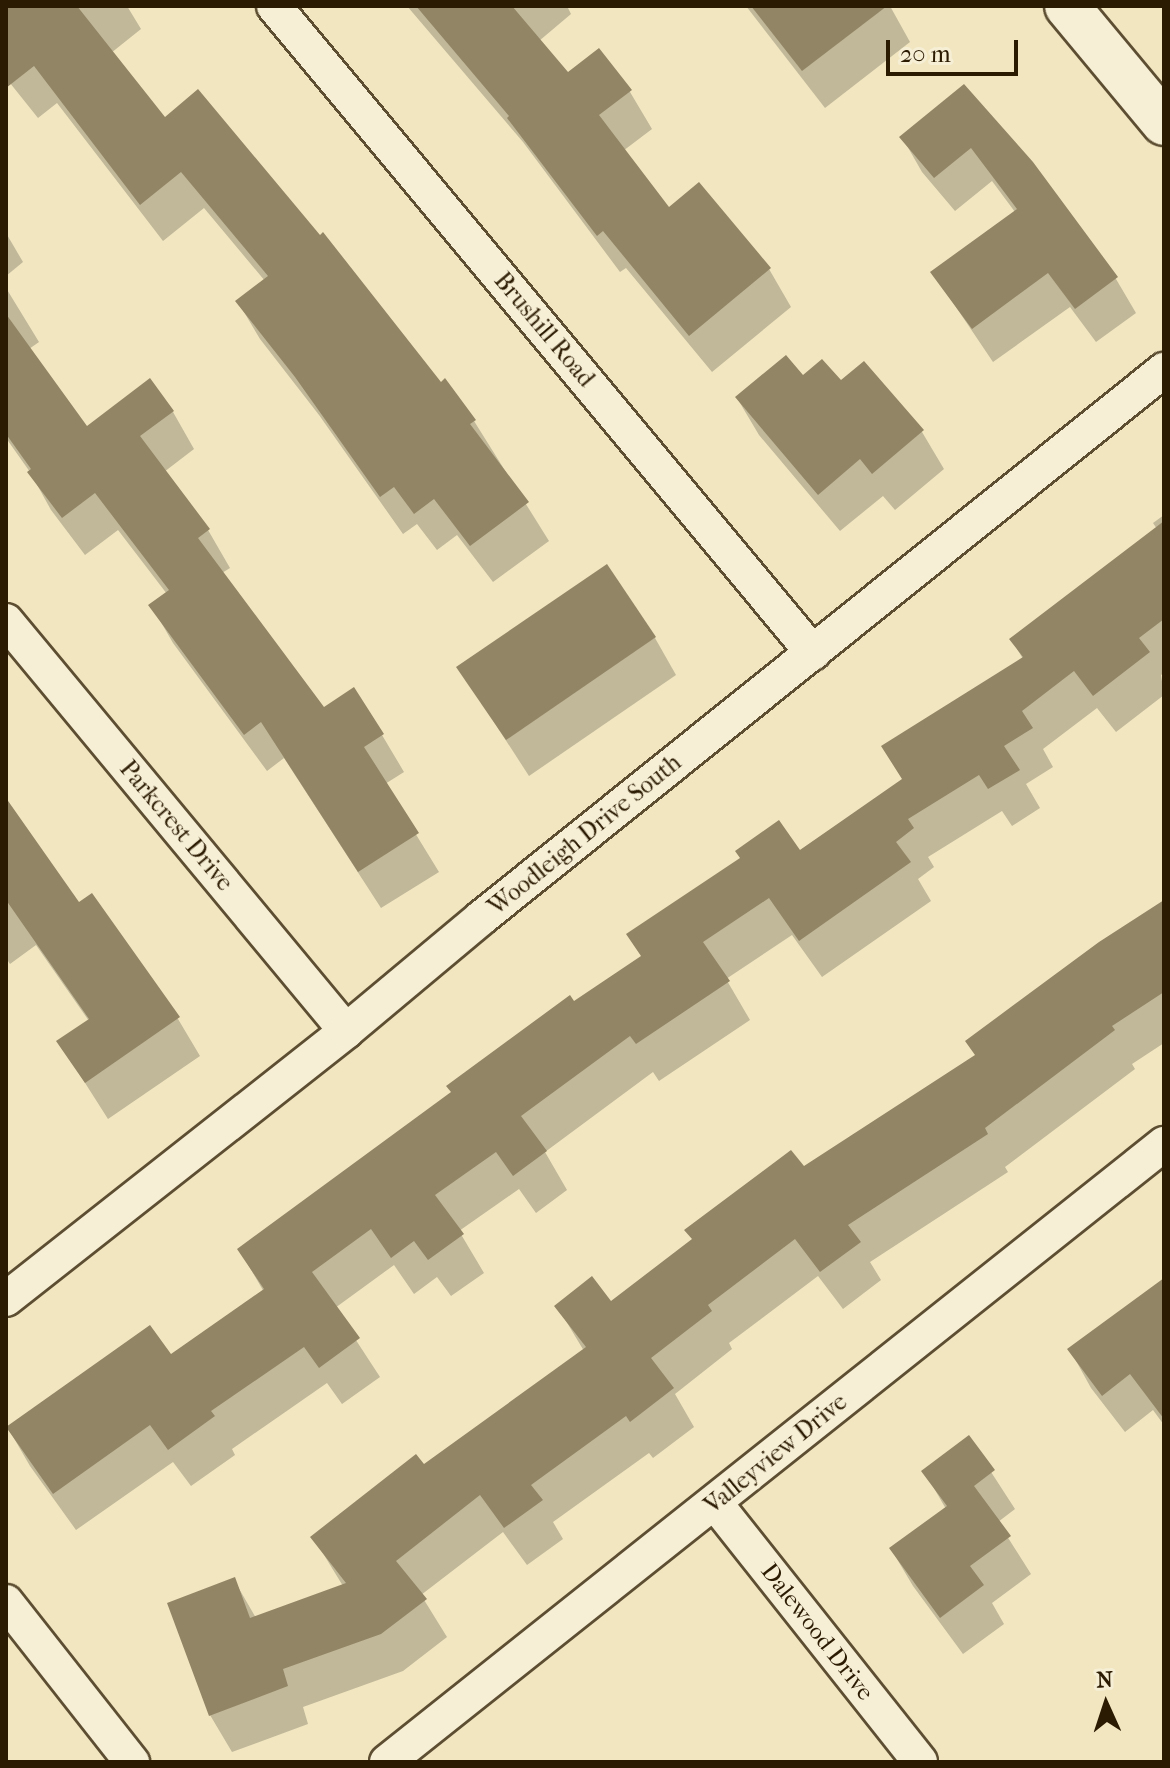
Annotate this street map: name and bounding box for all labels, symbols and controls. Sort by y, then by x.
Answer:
scale bar [890,24,1022,74]
text: 20 m [900,40,951,68]
street label: Brushill Road [488,267,600,393]
street label: Woodleigh Drive South [483,748,687,922]
street label: Parkcrest Drive [113,755,239,897]
street label: Valleyview Drive [699,1388,853,1520]
street label: Dalewood Drive [755,1558,879,1706]
north arrow [1066,1664,1146,1744]
text: N [1096,1667,1114,1693]

